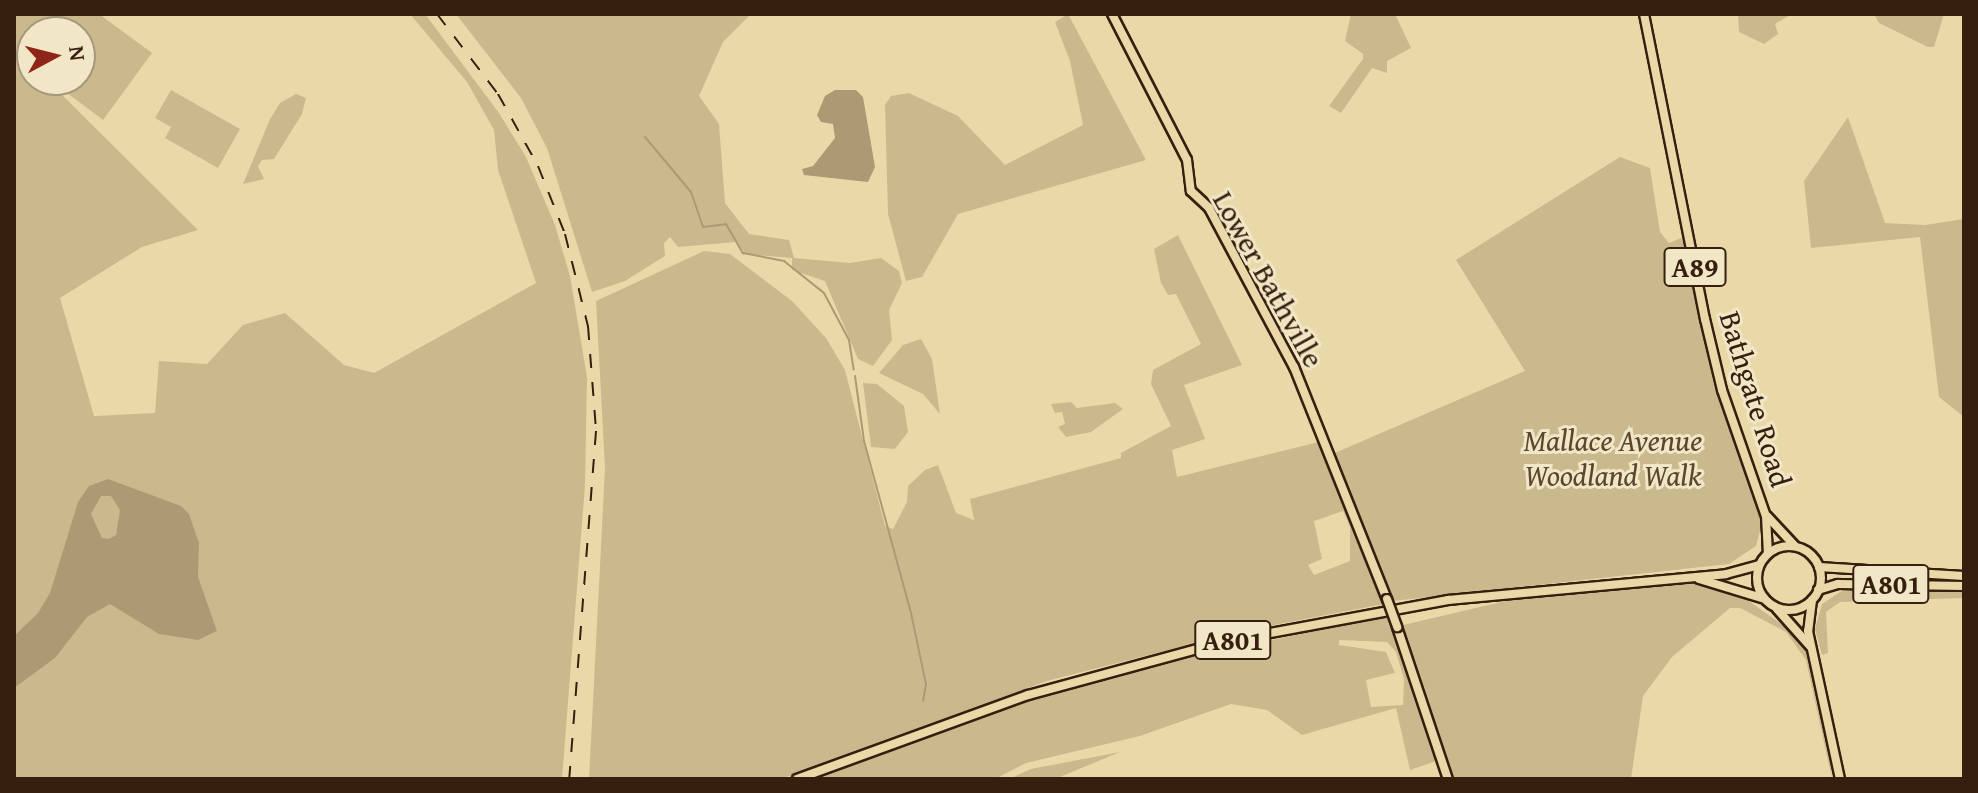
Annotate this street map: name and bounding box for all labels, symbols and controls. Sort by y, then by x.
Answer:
north arrow [16,16,96,96]
text: N [61,44,95,63]
street label: Lower Bathville [1206,185,1332,373]
road number: A89 [1663,243,1727,291]
street label: Bathgate Road [1712,307,1800,491]
park label: Mallace Avenue Woodland Walk [1524,422,1702,492]
road number: A801 [1851,560,1931,608]
road number: A801 [1193,616,1273,664]

